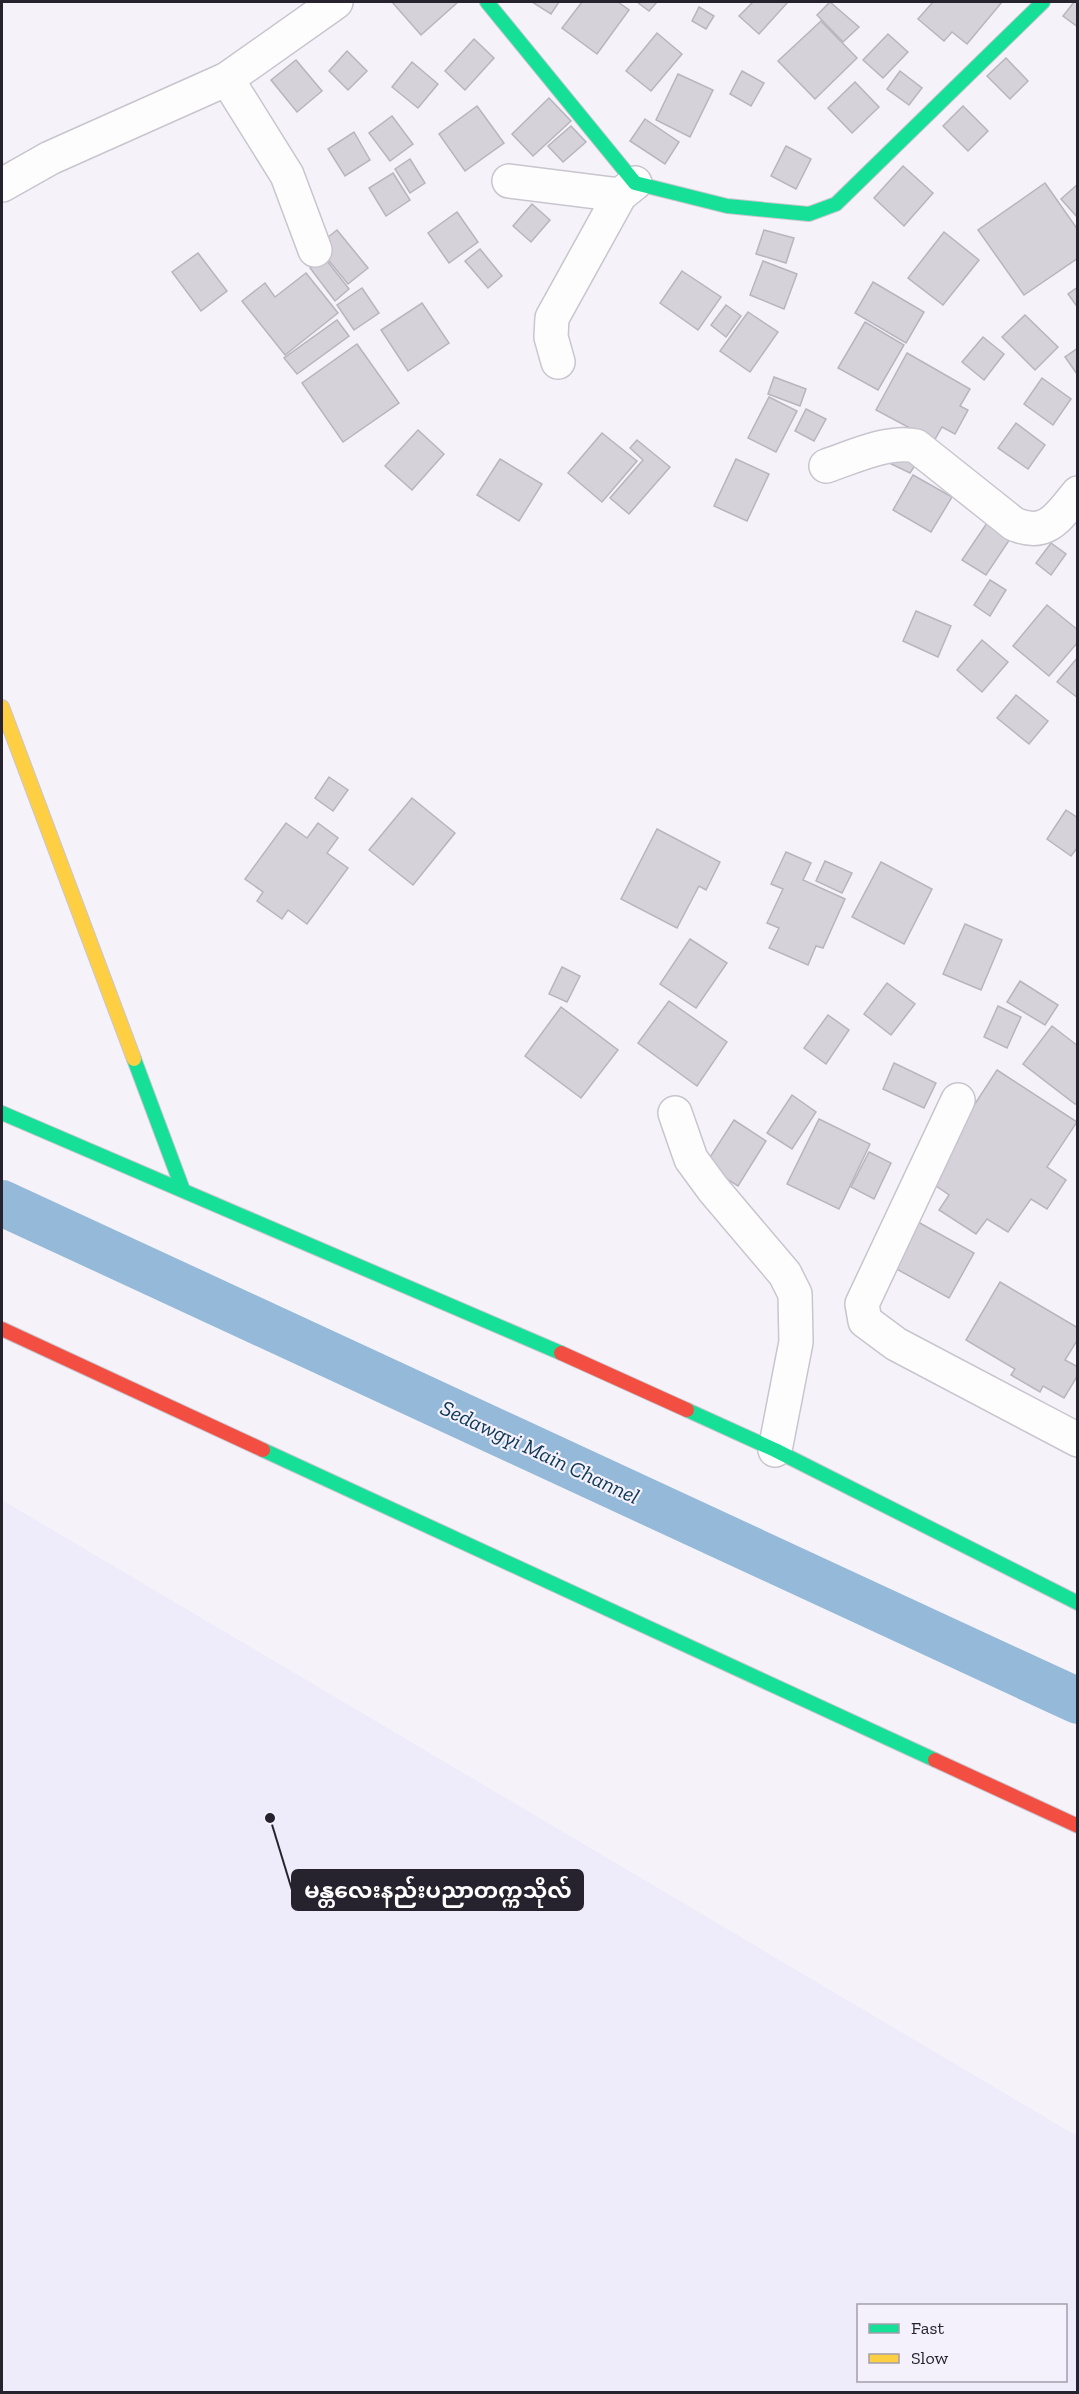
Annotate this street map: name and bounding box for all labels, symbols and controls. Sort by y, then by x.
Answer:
water label: Sedawgyi Main Channel [436,1394,644,1510]
callout: မန္တလေးနည်းပညာတက္ကသိုလ် [292,1870,583,1910]
text: မန္တလေးနည်းပညာတက္ကသိုလ် [304,1875,572,1908]
legend [857,2304,1067,2382]
text: Fast [911,2317,944,2339]
text: Slow [911,2347,948,2369]

